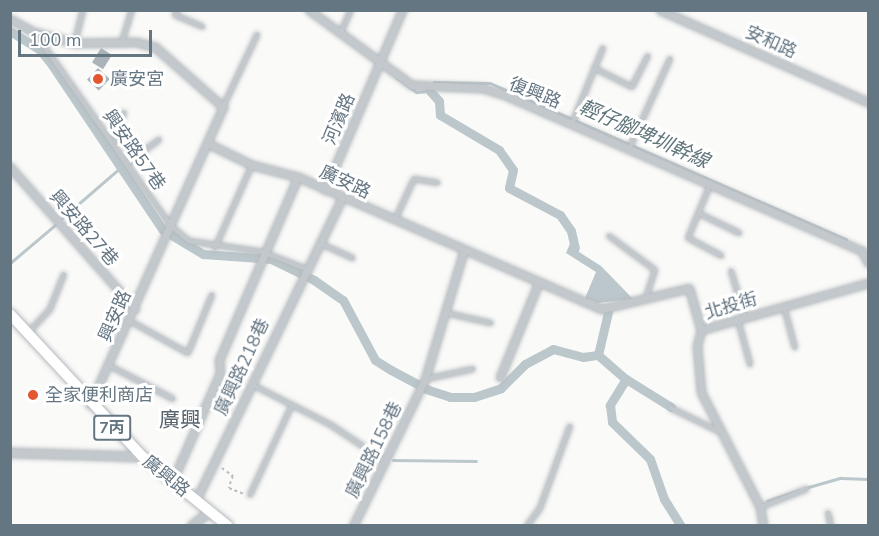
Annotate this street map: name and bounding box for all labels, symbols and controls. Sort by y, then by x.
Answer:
scale bar [21,18,154,56]
street label: 安和路 [742,21,800,63]
text: 100 m [29,28,81,52]
place label: 廣安宮 [110,68,164,90]
marker: 廣安宮 [91,72,105,86]
street label: 復興路 [506,73,564,113]
street label: 河濱路 [319,90,359,148]
water label: 輕仔腳埤圳幹線 [575,95,713,173]
street label: 興安路57巷 [98,105,170,195]
street label: 廣安路 [316,161,374,203]
street label: 興安路27巷 [45,186,123,270]
street label: 興安路 [94,287,136,345]
street label: 北投街 [702,288,760,324]
street label: 廣興路218巷 [210,315,274,419]
place label: 全家便利商店 [45,384,153,406]
marker: 全家便利商店 [26,388,40,402]
street label: 廣興路158巷 [341,398,407,502]
district label: 廣興 [159,407,201,433]
road number: 7丙 [92,415,132,441]
street label: 廣興路 [138,451,194,501]

